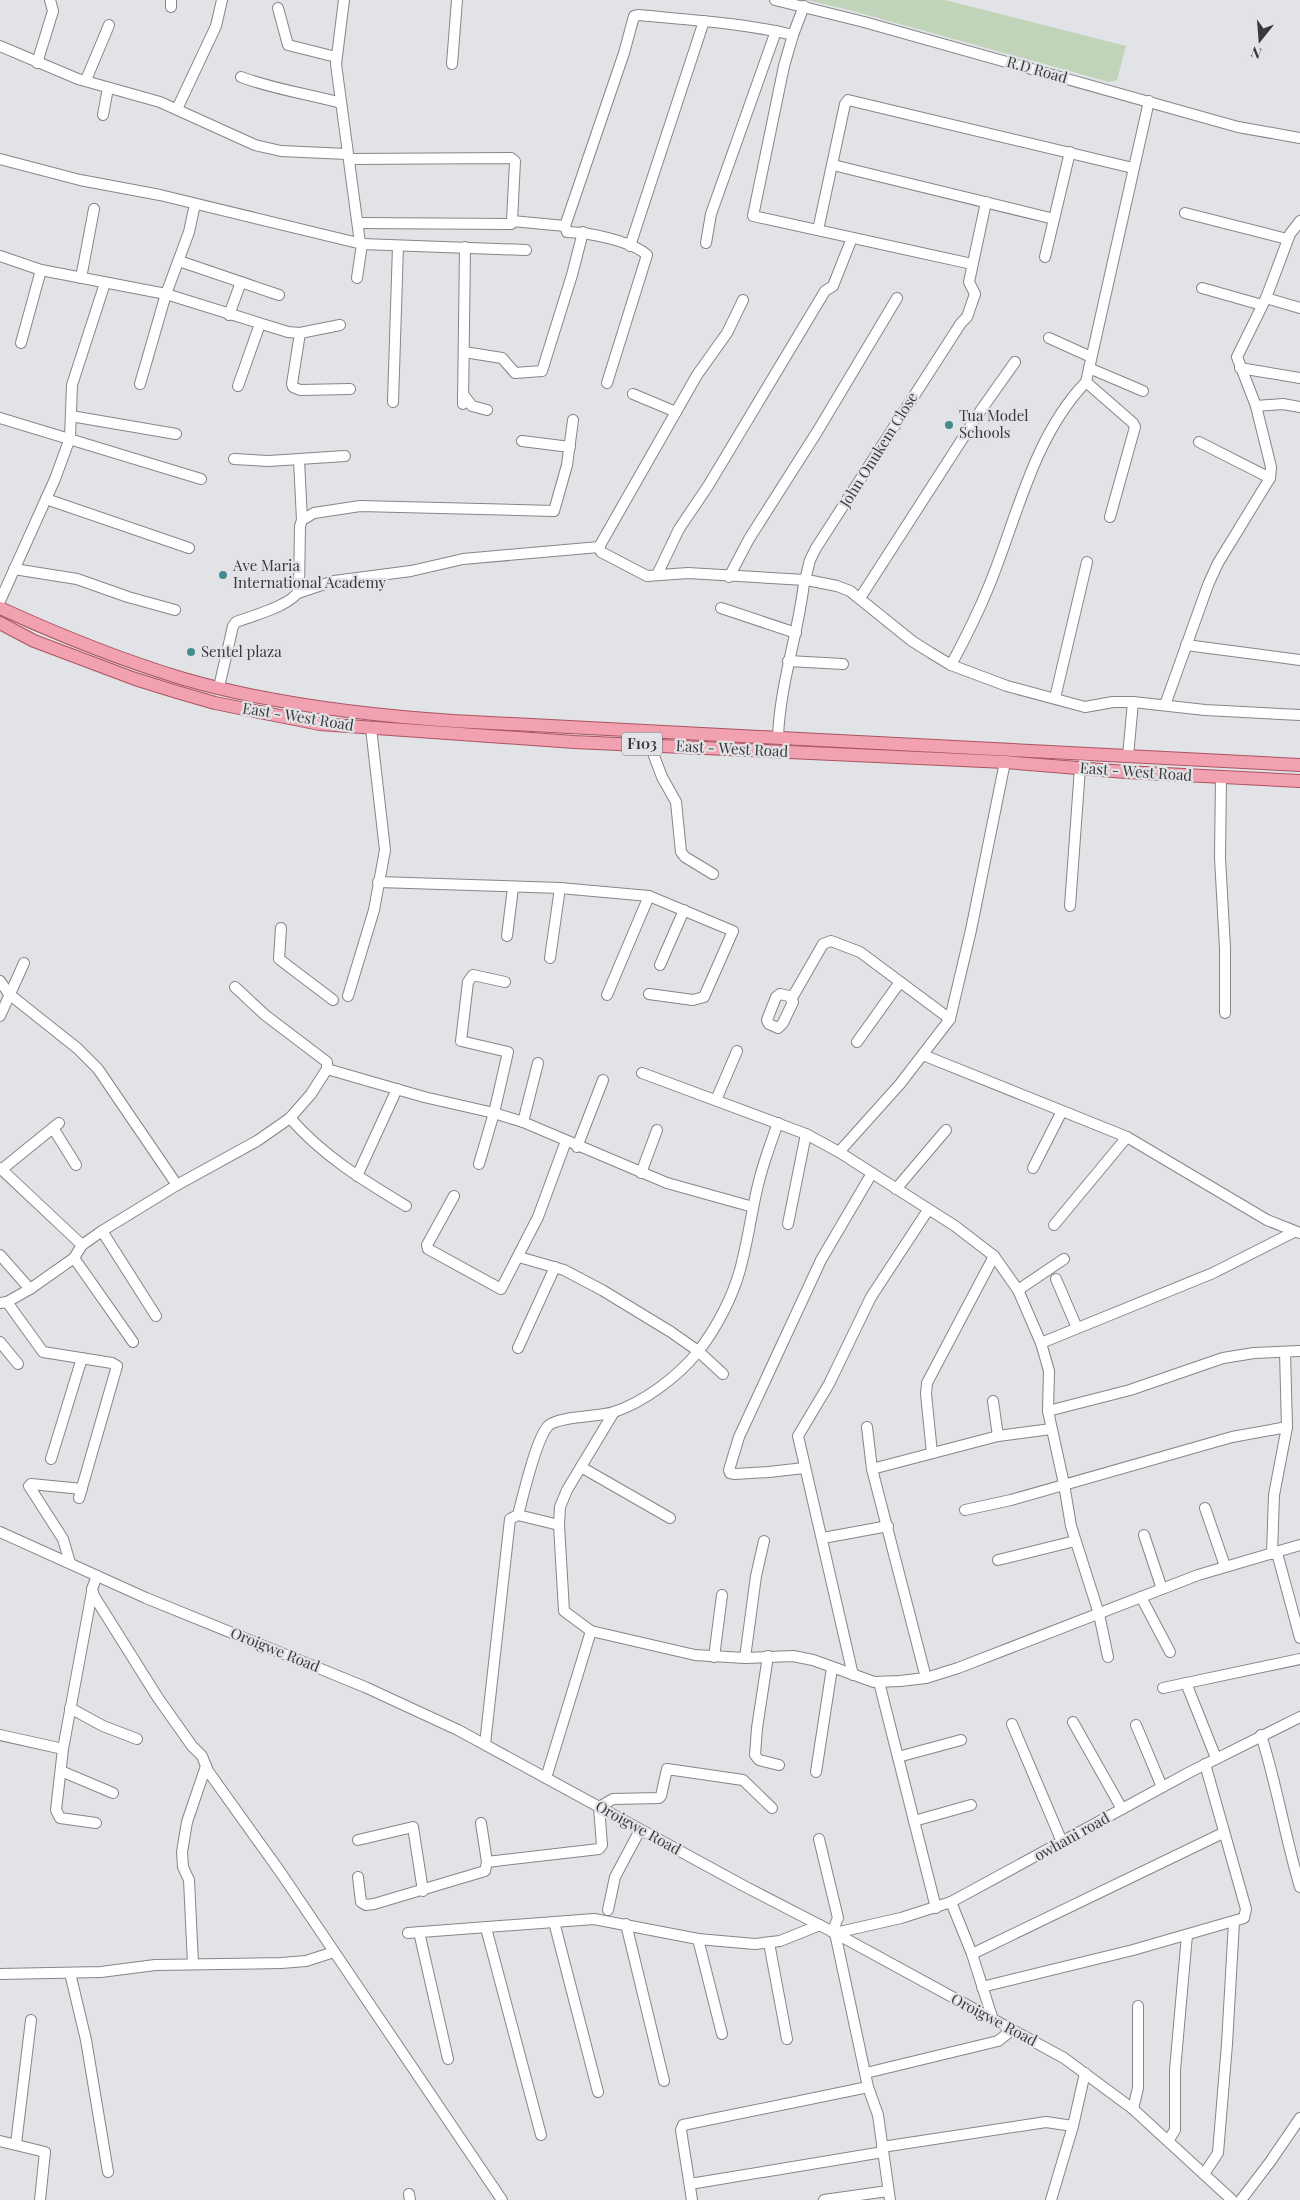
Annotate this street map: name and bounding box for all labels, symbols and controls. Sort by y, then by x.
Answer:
north arrow [1235,15,1285,65]
text: N [1248,42,1264,63]
street label: R.D Road [1005,51,1070,87]
street label: John Onukem Close [834,388,922,512]
place label: Tua Model Schools [959,405,1029,442]
marker: Tua Model Schools [943,419,955,431]
place label: Ave Maria International Academy [232,555,387,592]
marker: Ave Maria International Academy [217,569,229,581]
place label: Sentel plaza [201,641,282,661]
marker: Sentel plaza [185,646,197,658]
street label: East - West Road [241,697,356,735]
road number: F103 [622,732,662,756]
street label: East - West Road [675,735,789,761]
street label: East - West Road [1079,757,1193,785]
street label: Oroigwe Road [228,1622,323,1676]
street label: Oroigwe Road [592,1795,685,1859]
street label: owhani road [1030,1807,1113,1865]
street label: Oroigwe Road [948,1988,1041,2050]

